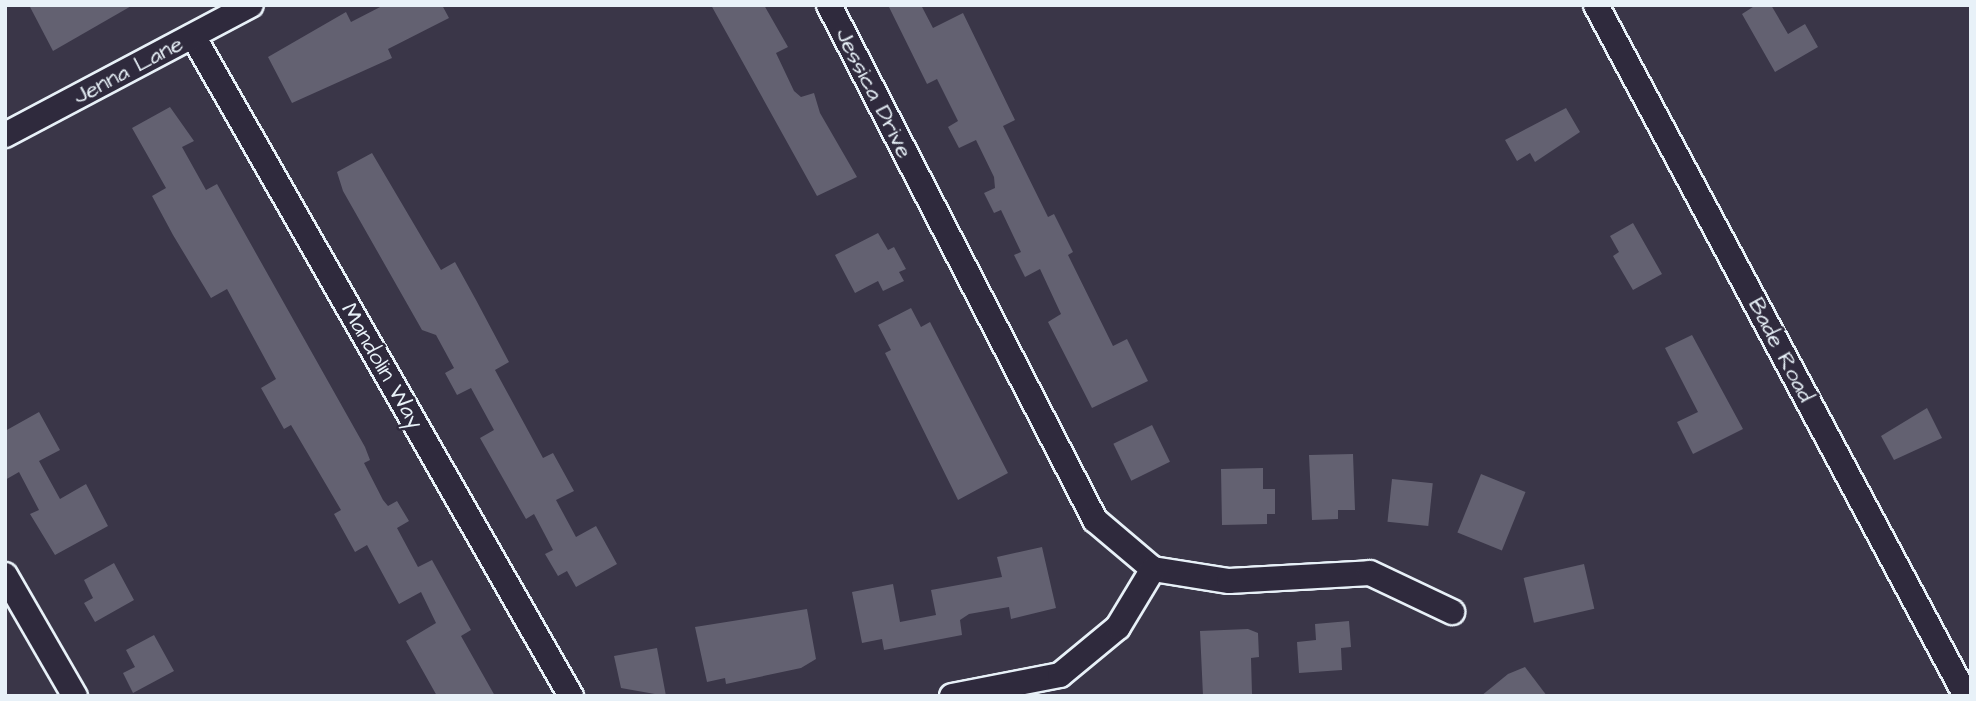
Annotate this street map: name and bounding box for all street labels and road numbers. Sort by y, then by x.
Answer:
street label: Jessica Drive [829,23,919,163]
street label: Jenna Lane [69,30,187,110]
street label: Bade Road [1742,293,1820,407]
street label: Mandolin Way [335,298,429,434]

